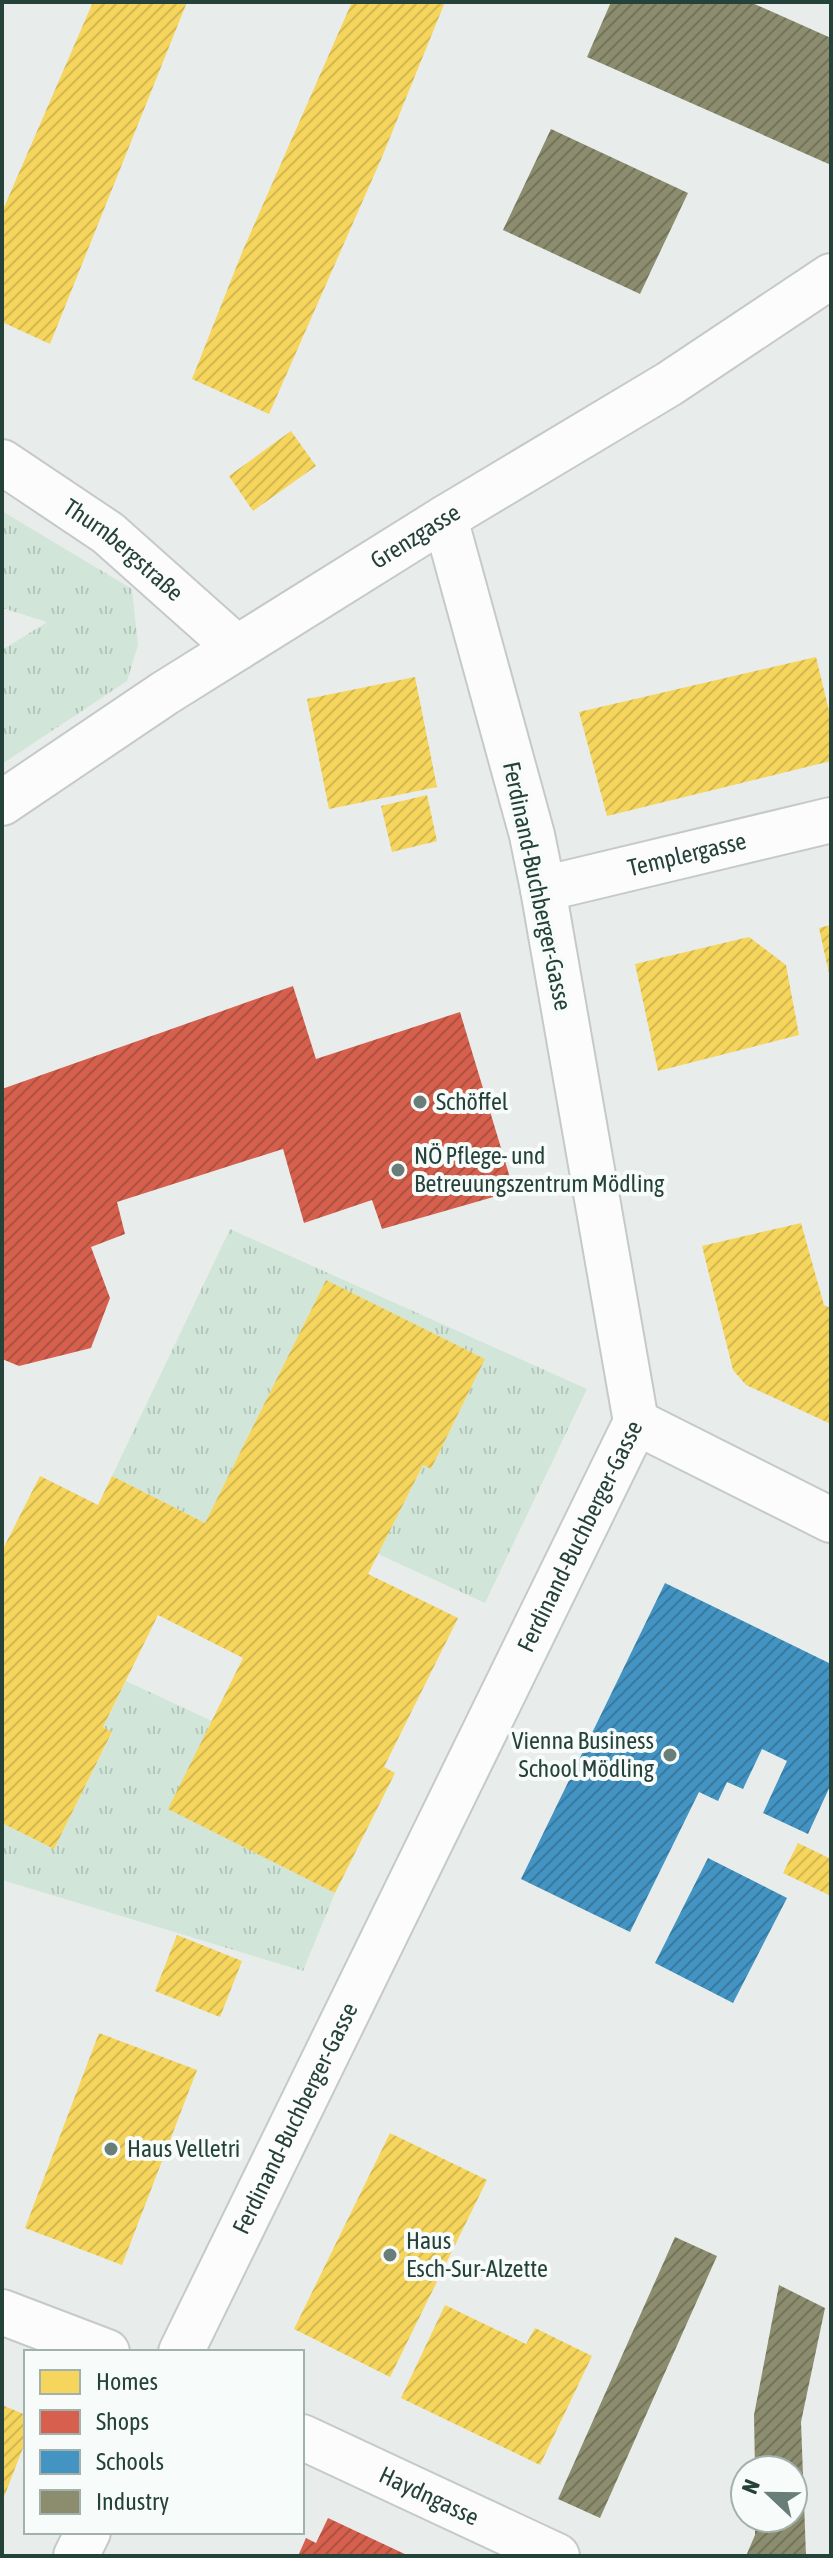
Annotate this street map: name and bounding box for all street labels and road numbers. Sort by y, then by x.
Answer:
street label: Thurnbergstraße [59,493,189,606]
street label: Grenzgasse [366,498,465,574]
street label: Ferdinand-Buchberger-Gasse [498,759,577,1013]
street label: Templergasse [625,827,749,881]
street label: Ferdinand-Buchberger-Gasse [512,1416,647,1656]
street label: Ferdinand-Buchberger-Gasse [227,1998,363,2238]
street label: Haydngasse [375,2461,483,2531]

